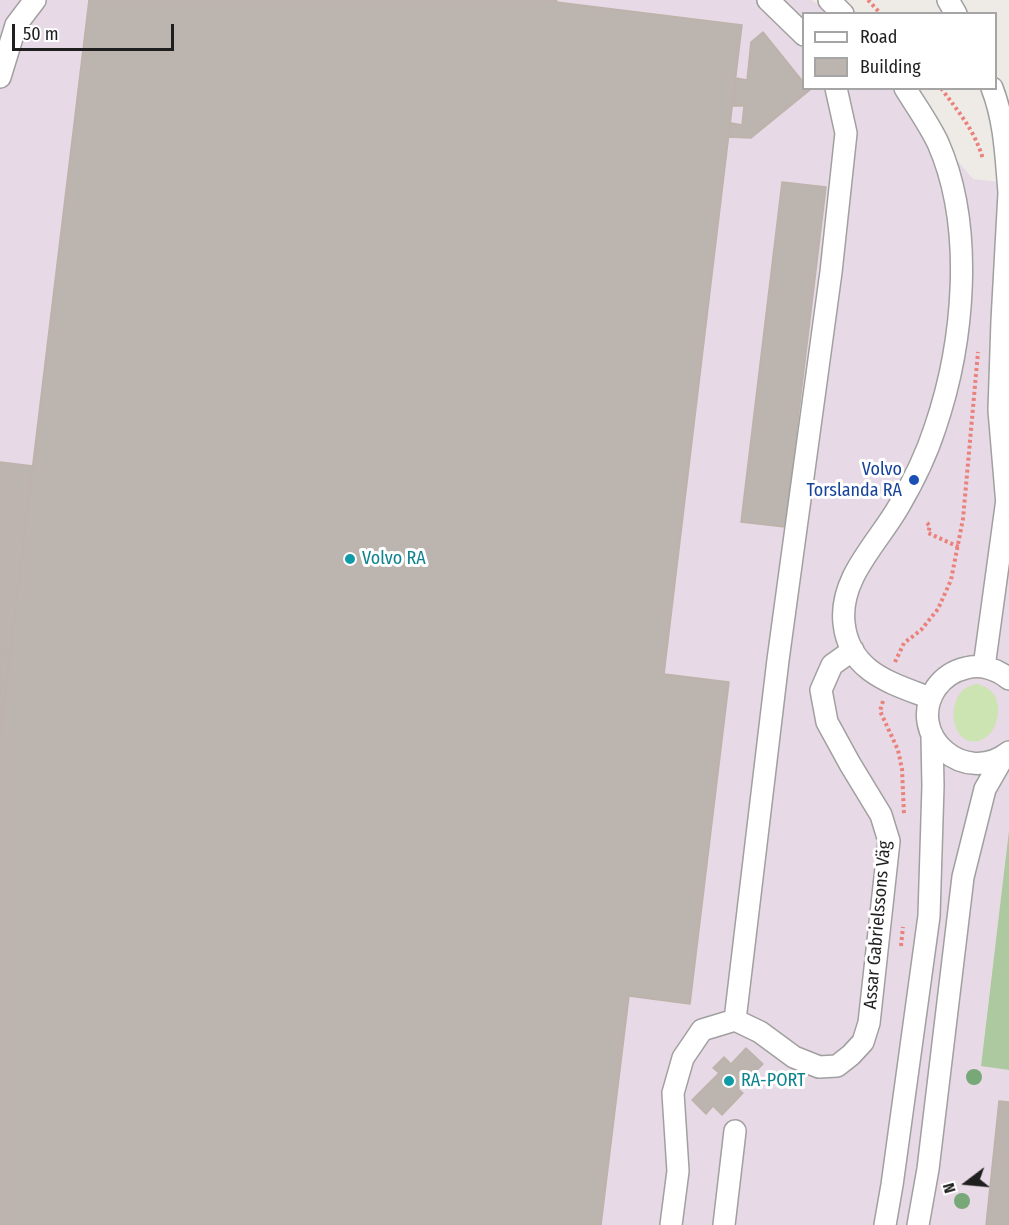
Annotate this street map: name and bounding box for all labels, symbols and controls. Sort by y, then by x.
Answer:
scale bar [15,12,177,50]
legend [802,12,997,90]
text: 50 m [23,23,59,45]
text: Road [860,26,897,48]
text: Building [860,56,921,78]
place label: Volvo Torslanda RA [807,459,902,502]
marker: Volvo Torslanda RA [907,473,921,487]
place label: Volvo RA [362,548,426,570]
marker: Volvo RA [343,552,357,566]
street label: Assar Gabrielssons Väg [860,840,896,1010]
place label: RA-PORT [741,1070,805,1092]
marker: RA-PORT [722,1074,736,1088]
north arrow [937,1153,997,1213]
text: N [939,1181,960,1195]

